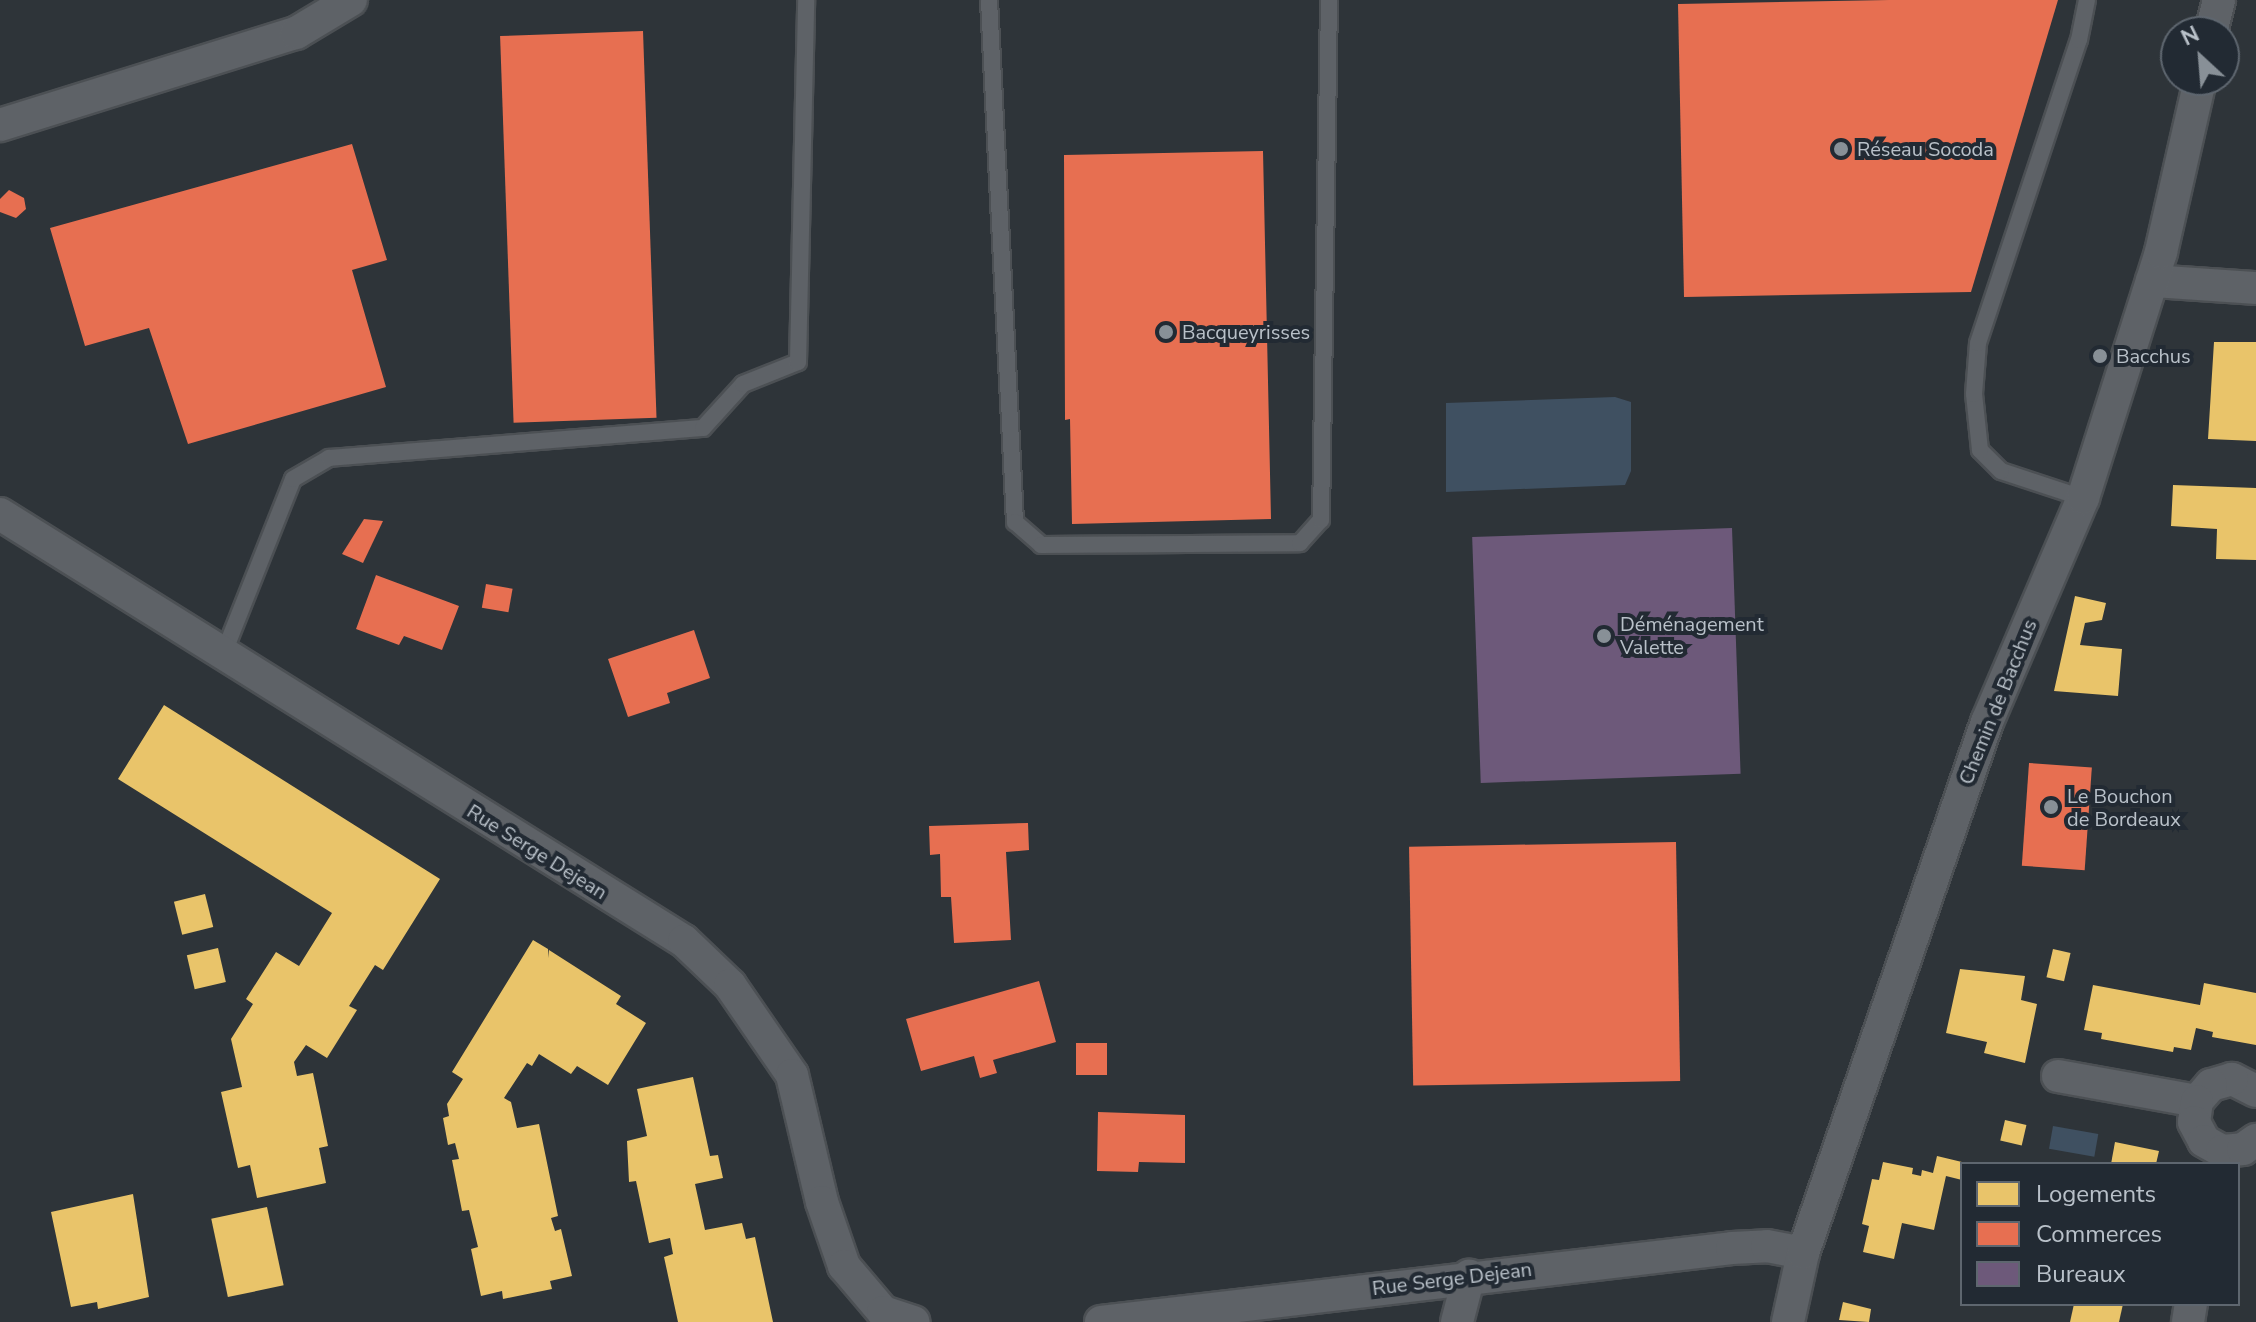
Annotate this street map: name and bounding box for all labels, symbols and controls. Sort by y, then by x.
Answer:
north arrow [2160,16,2240,96]
text: N [2176,19,2204,53]
place label: Réseau Socoda [1857,137,1994,161]
marker: Réseau Socoda [1832,140,1850,158]
place label: Bacqueyrisses [1182,320,1310,344]
marker: Bacqueyrisses [1157,323,1175,341]
place label: Bacchus [2116,344,2191,368]
marker: Bacchus [2091,347,2109,365]
place label: Déménagement Valette [1620,612,1764,659]
street label: Chemin de Bacchus [1954,616,2042,788]
marker: Déménagement Valette [1595,627,1613,645]
place label: Le Bouchon de Bordeaux [2067,784,2181,831]
marker: Le Bouchon de Bordeaux [2042,798,2060,816]
street label: Rue Serge Dejean [463,799,611,905]
legend [1960,1162,2240,1306]
text: Logements [2036,1178,2156,1210]
text: Commerces [2036,1218,2162,1250]
street label: Rue Serge Dejean [1371,1257,1533,1301]
text: Bureaux [2036,1258,2126,1290]

